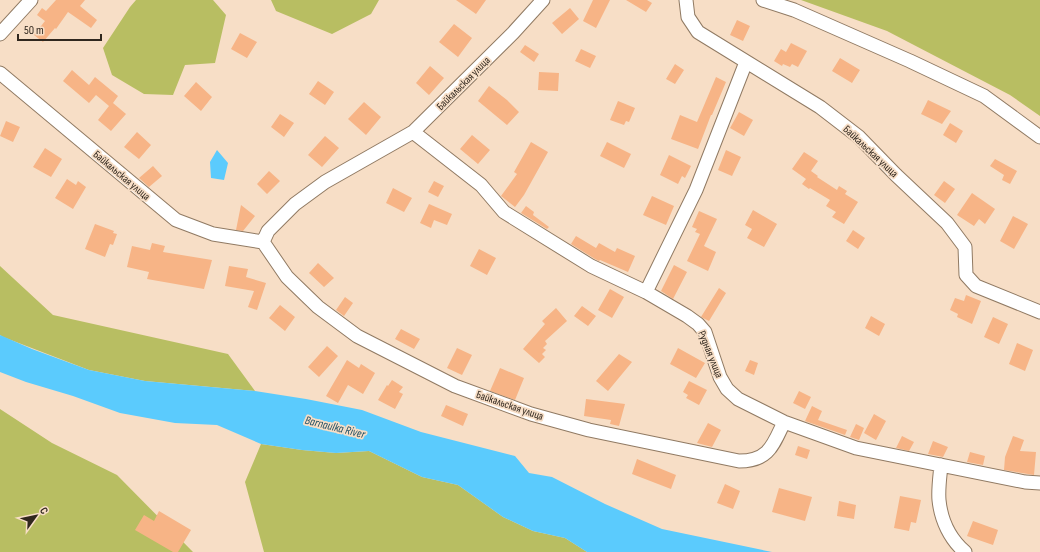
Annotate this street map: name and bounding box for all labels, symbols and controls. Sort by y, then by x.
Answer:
scale bar [18,16,101,42]
text: 50 m [24,23,44,38]
street label: Байкальская улица [434,54,493,113]
street label: Байкальская улица [841,123,901,180]
street label: Байкальская улица [91,148,153,203]
street label: Рудная улица [695,329,726,380]
street label: Байкальская улица [475,388,545,423]
water label: Barnaulka River [303,413,367,442]
north arrow [16,496,56,536]
text: С [37,505,51,517]

